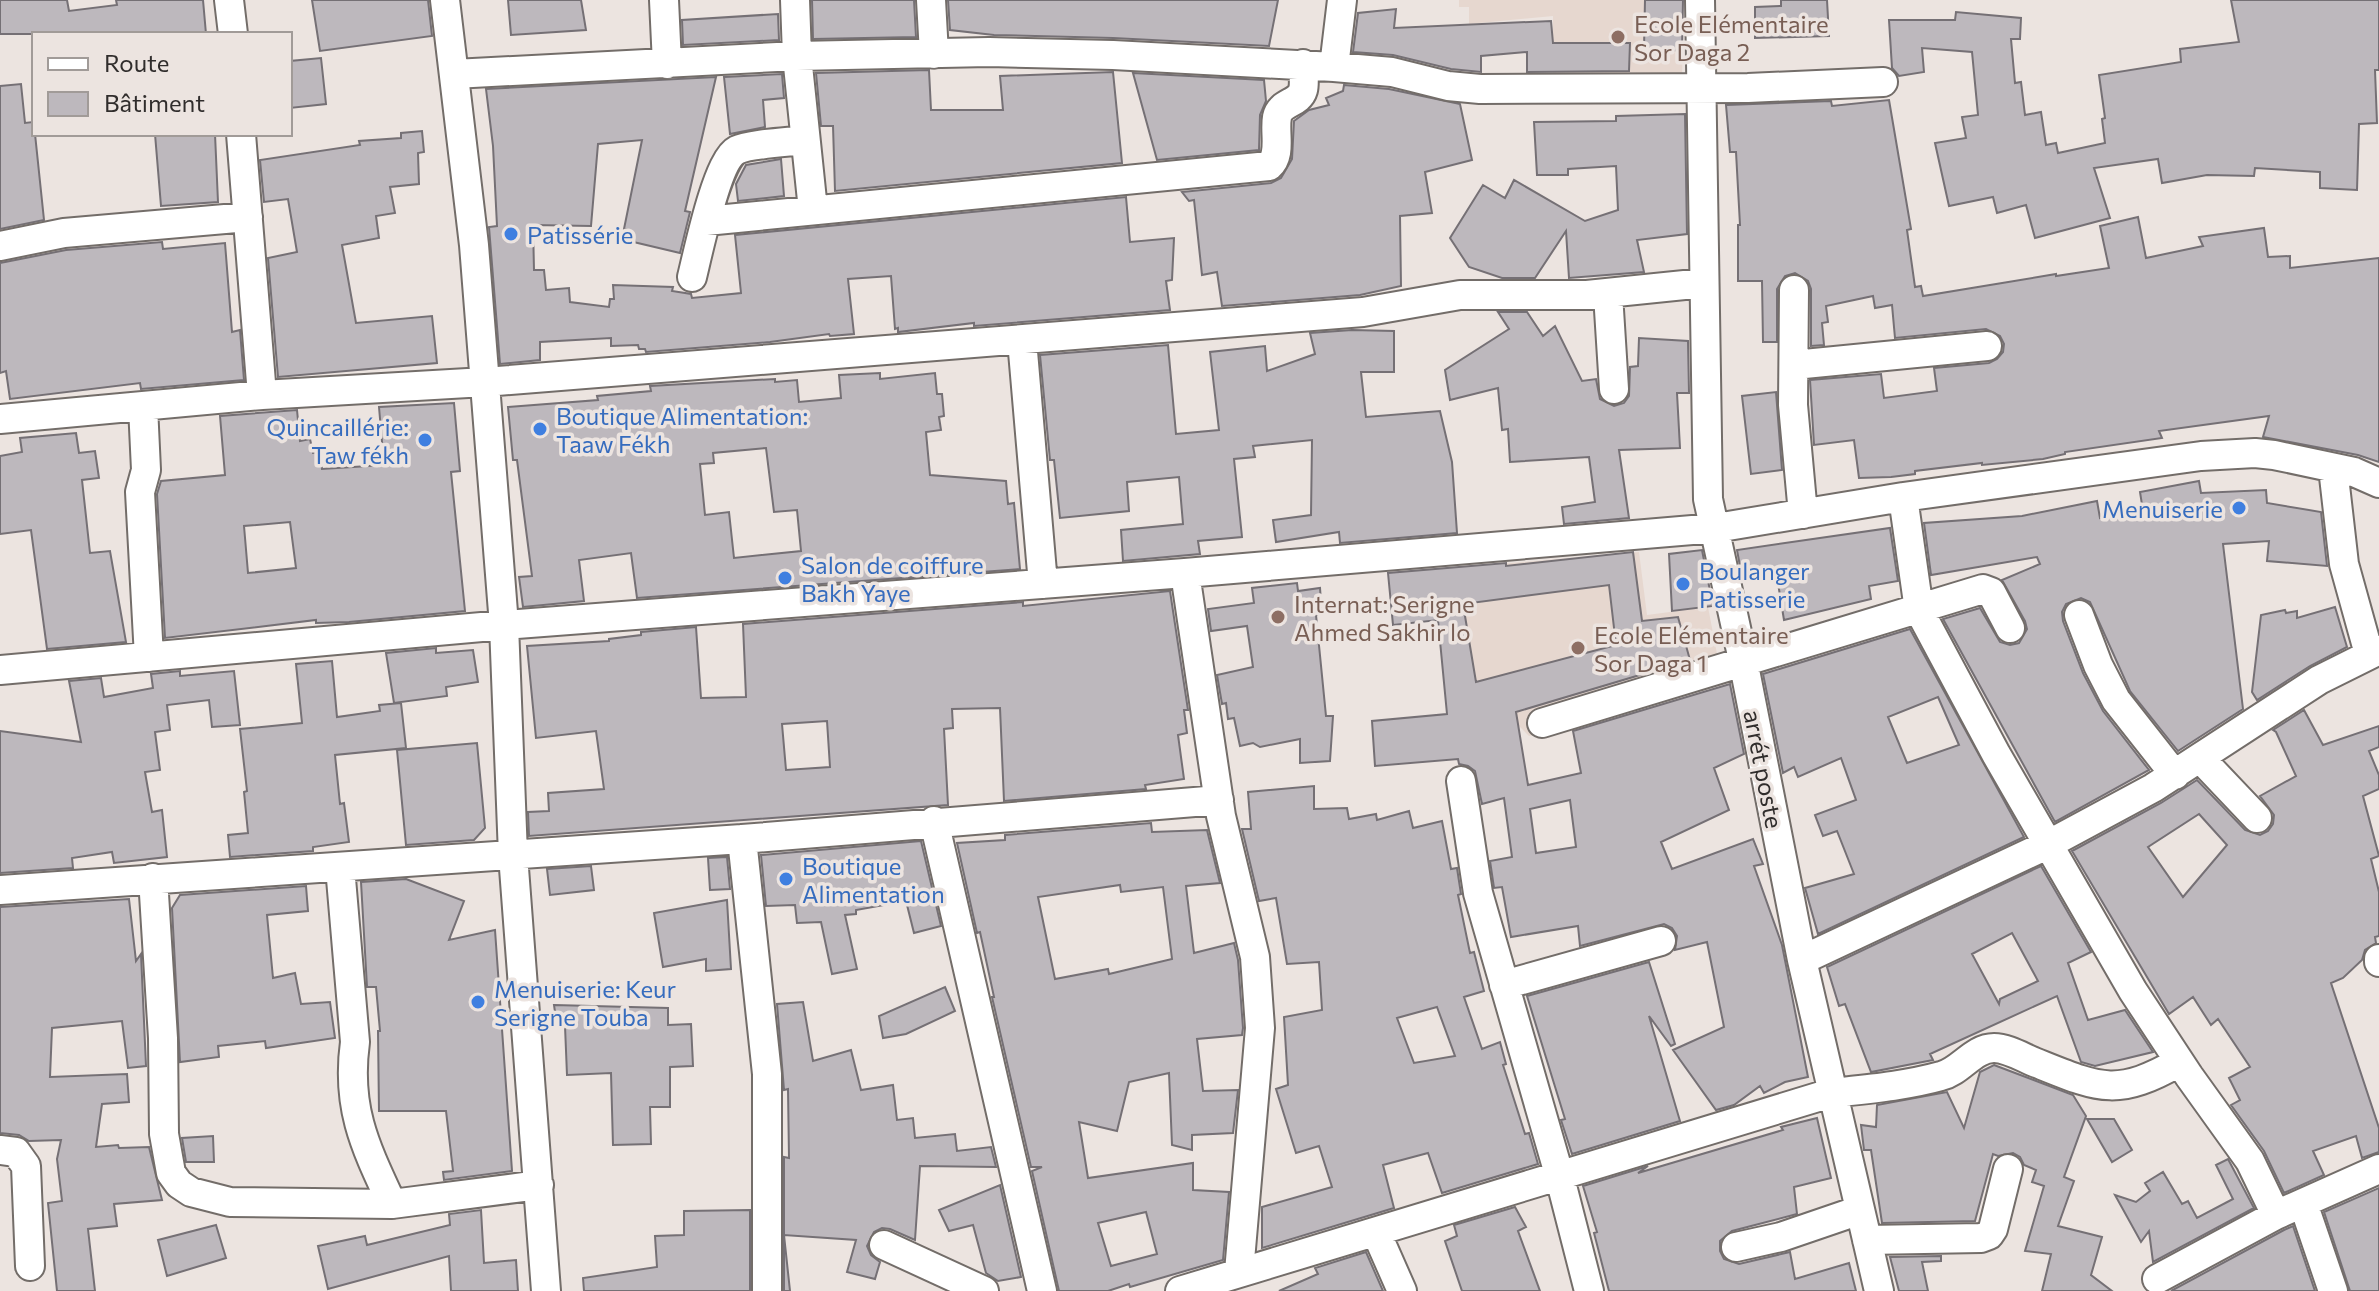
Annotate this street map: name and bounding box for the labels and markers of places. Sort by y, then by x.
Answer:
place label: Ecole Elémentaire Sor Daga 2 [1634,9,1829,66]
marker: Ecole Elémentaire Sor Daga 2 [1609,28,1627,46]
place label: Patissérie [527,220,634,249]
marker: Patissérie [502,225,520,243]
place label: Boutique Alimentation: Taaw Fékh [556,401,808,458]
place label: Quincaillérie: Taw fékh [267,412,409,469]
marker: Boutique Alimentation: Taaw Fékh [531,420,549,438]
marker: Quincaillérie: Taw fékh [416,431,434,449]
place label: Menuiserie [2102,494,2223,523]
marker: Menuiserie [2230,499,2248,517]
place label: Salon de coiffure Bakh Yaye [801,550,984,607]
place label: Boulanger Patisserie [1699,556,1810,613]
marker: Salon de coiffure Bakh Yaye [776,569,794,587]
marker: Boulanger Patisserie [1674,575,1692,593]
place label: Internat: Serigne Ahmed Sakhir lo [1294,589,1475,646]
marker: Internat: Serigne Ahmed Sakhir lo [1269,608,1287,626]
place label: Ecole Elémentaire Sor Daga 1 [1594,620,1789,677]
marker: Ecole Elémentaire Sor Daga 1 [1569,639,1587,657]
place label: Boutique Alimentation [802,851,945,908]
marker: Boutique Alimentation [777,870,795,888]
place label: Menuiserie: Keur Serigne Touba [494,974,676,1031]
marker: Menuiserie: Keur Serigne Touba [469,993,487,1011]

